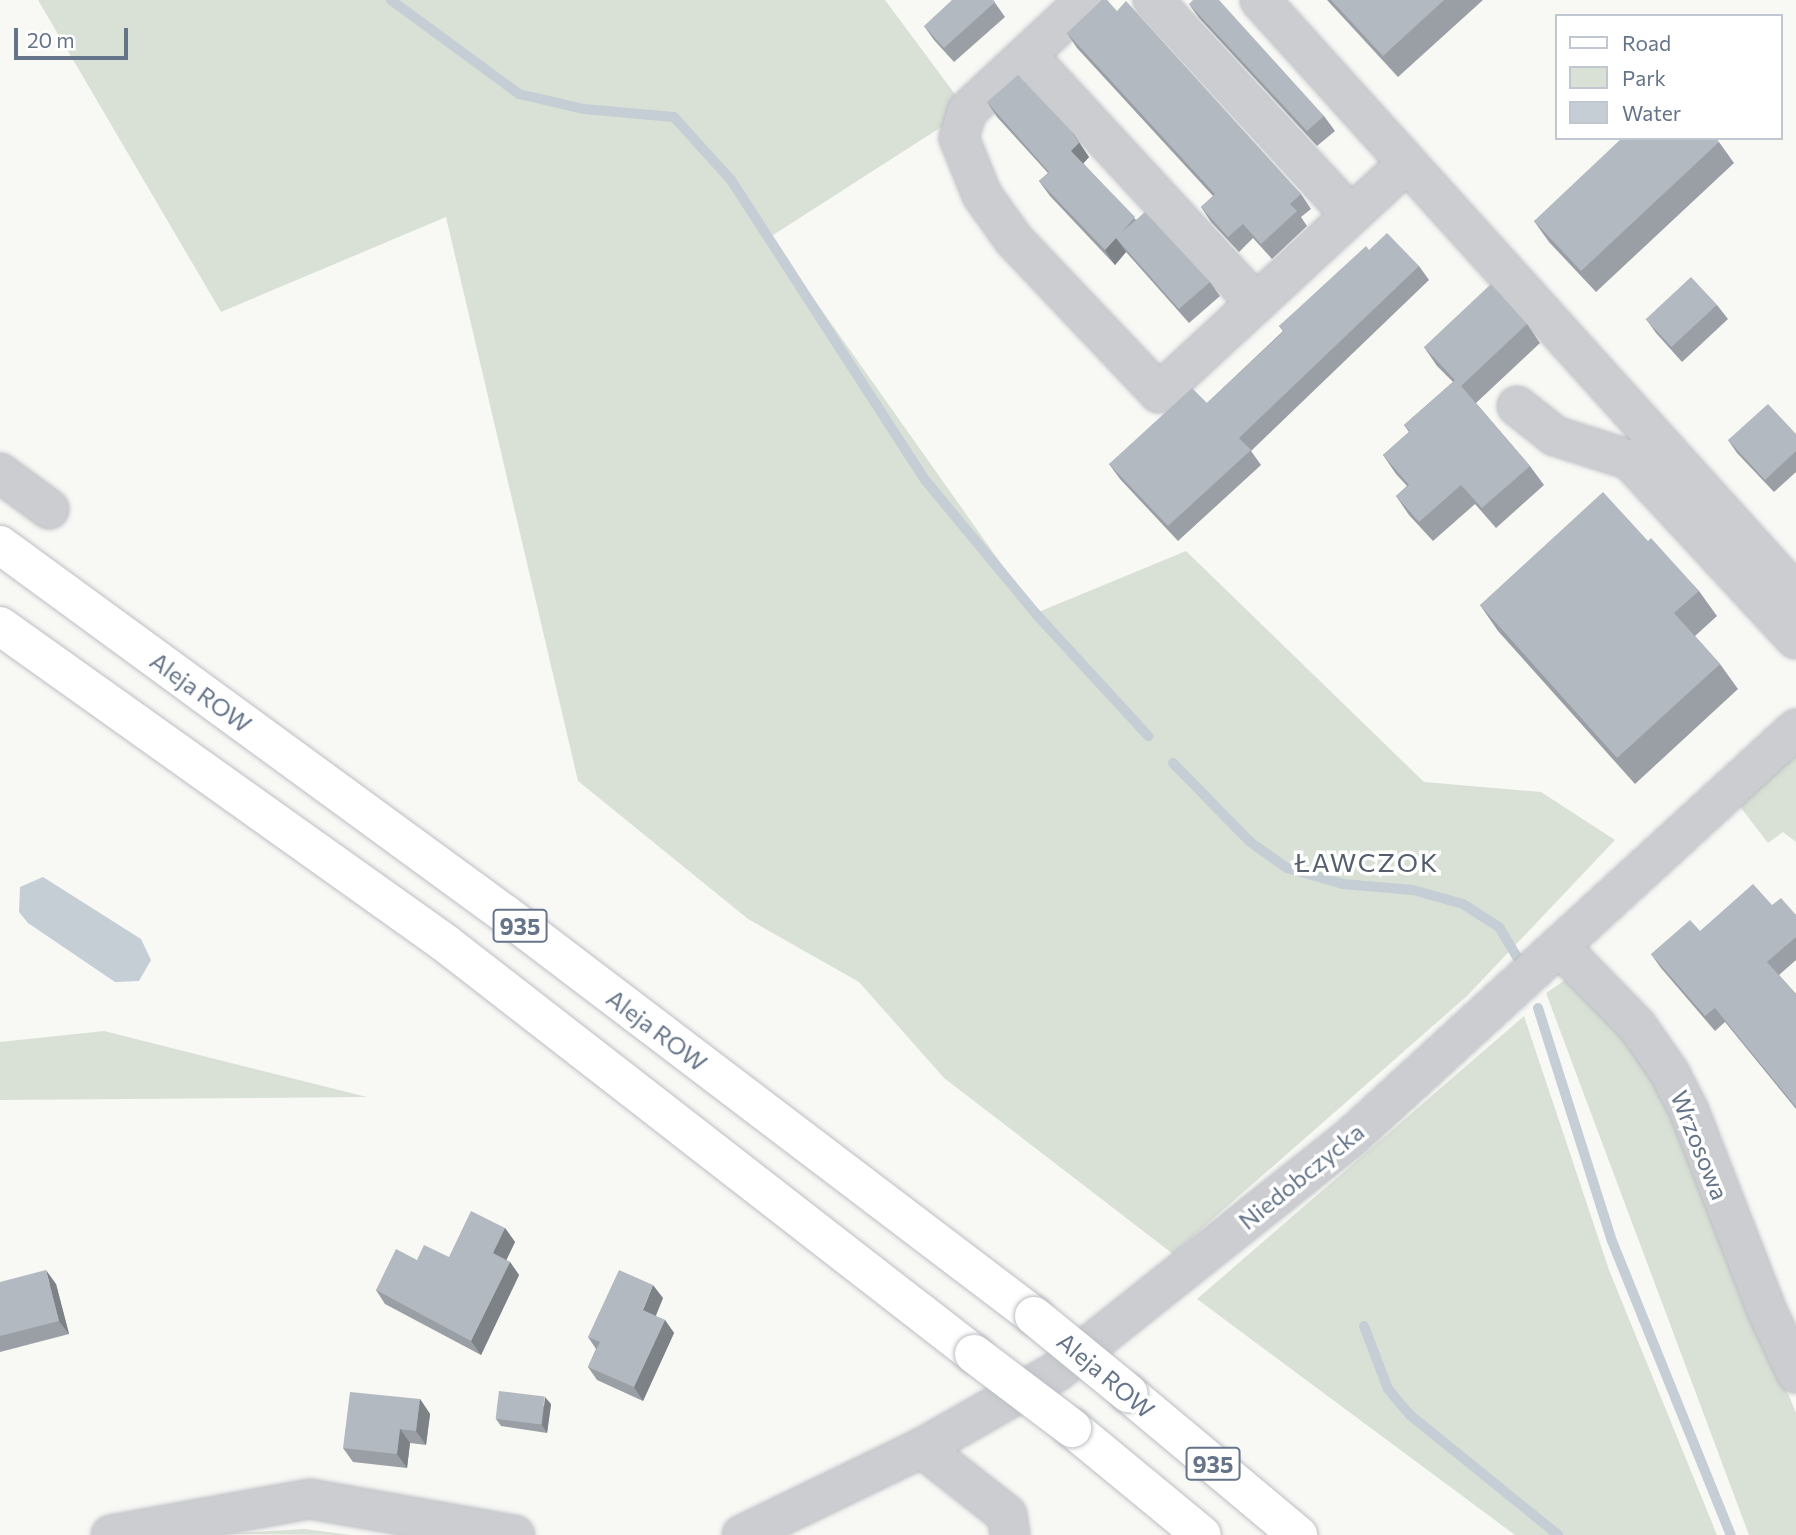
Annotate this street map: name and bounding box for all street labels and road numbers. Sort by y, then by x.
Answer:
street label: Aleja ROW [145,646,257,738]
road number: 935 [492,906,548,945]
street label: Aleja ROW [601,983,713,1077]
street label: Wrzosowa [1665,1086,1735,1204]
street label: Niedobczycka [1233,1117,1369,1235]
street label: Aleja ROW [1052,1326,1160,1424]
road number: 935 [1185,1444,1241,1484]

